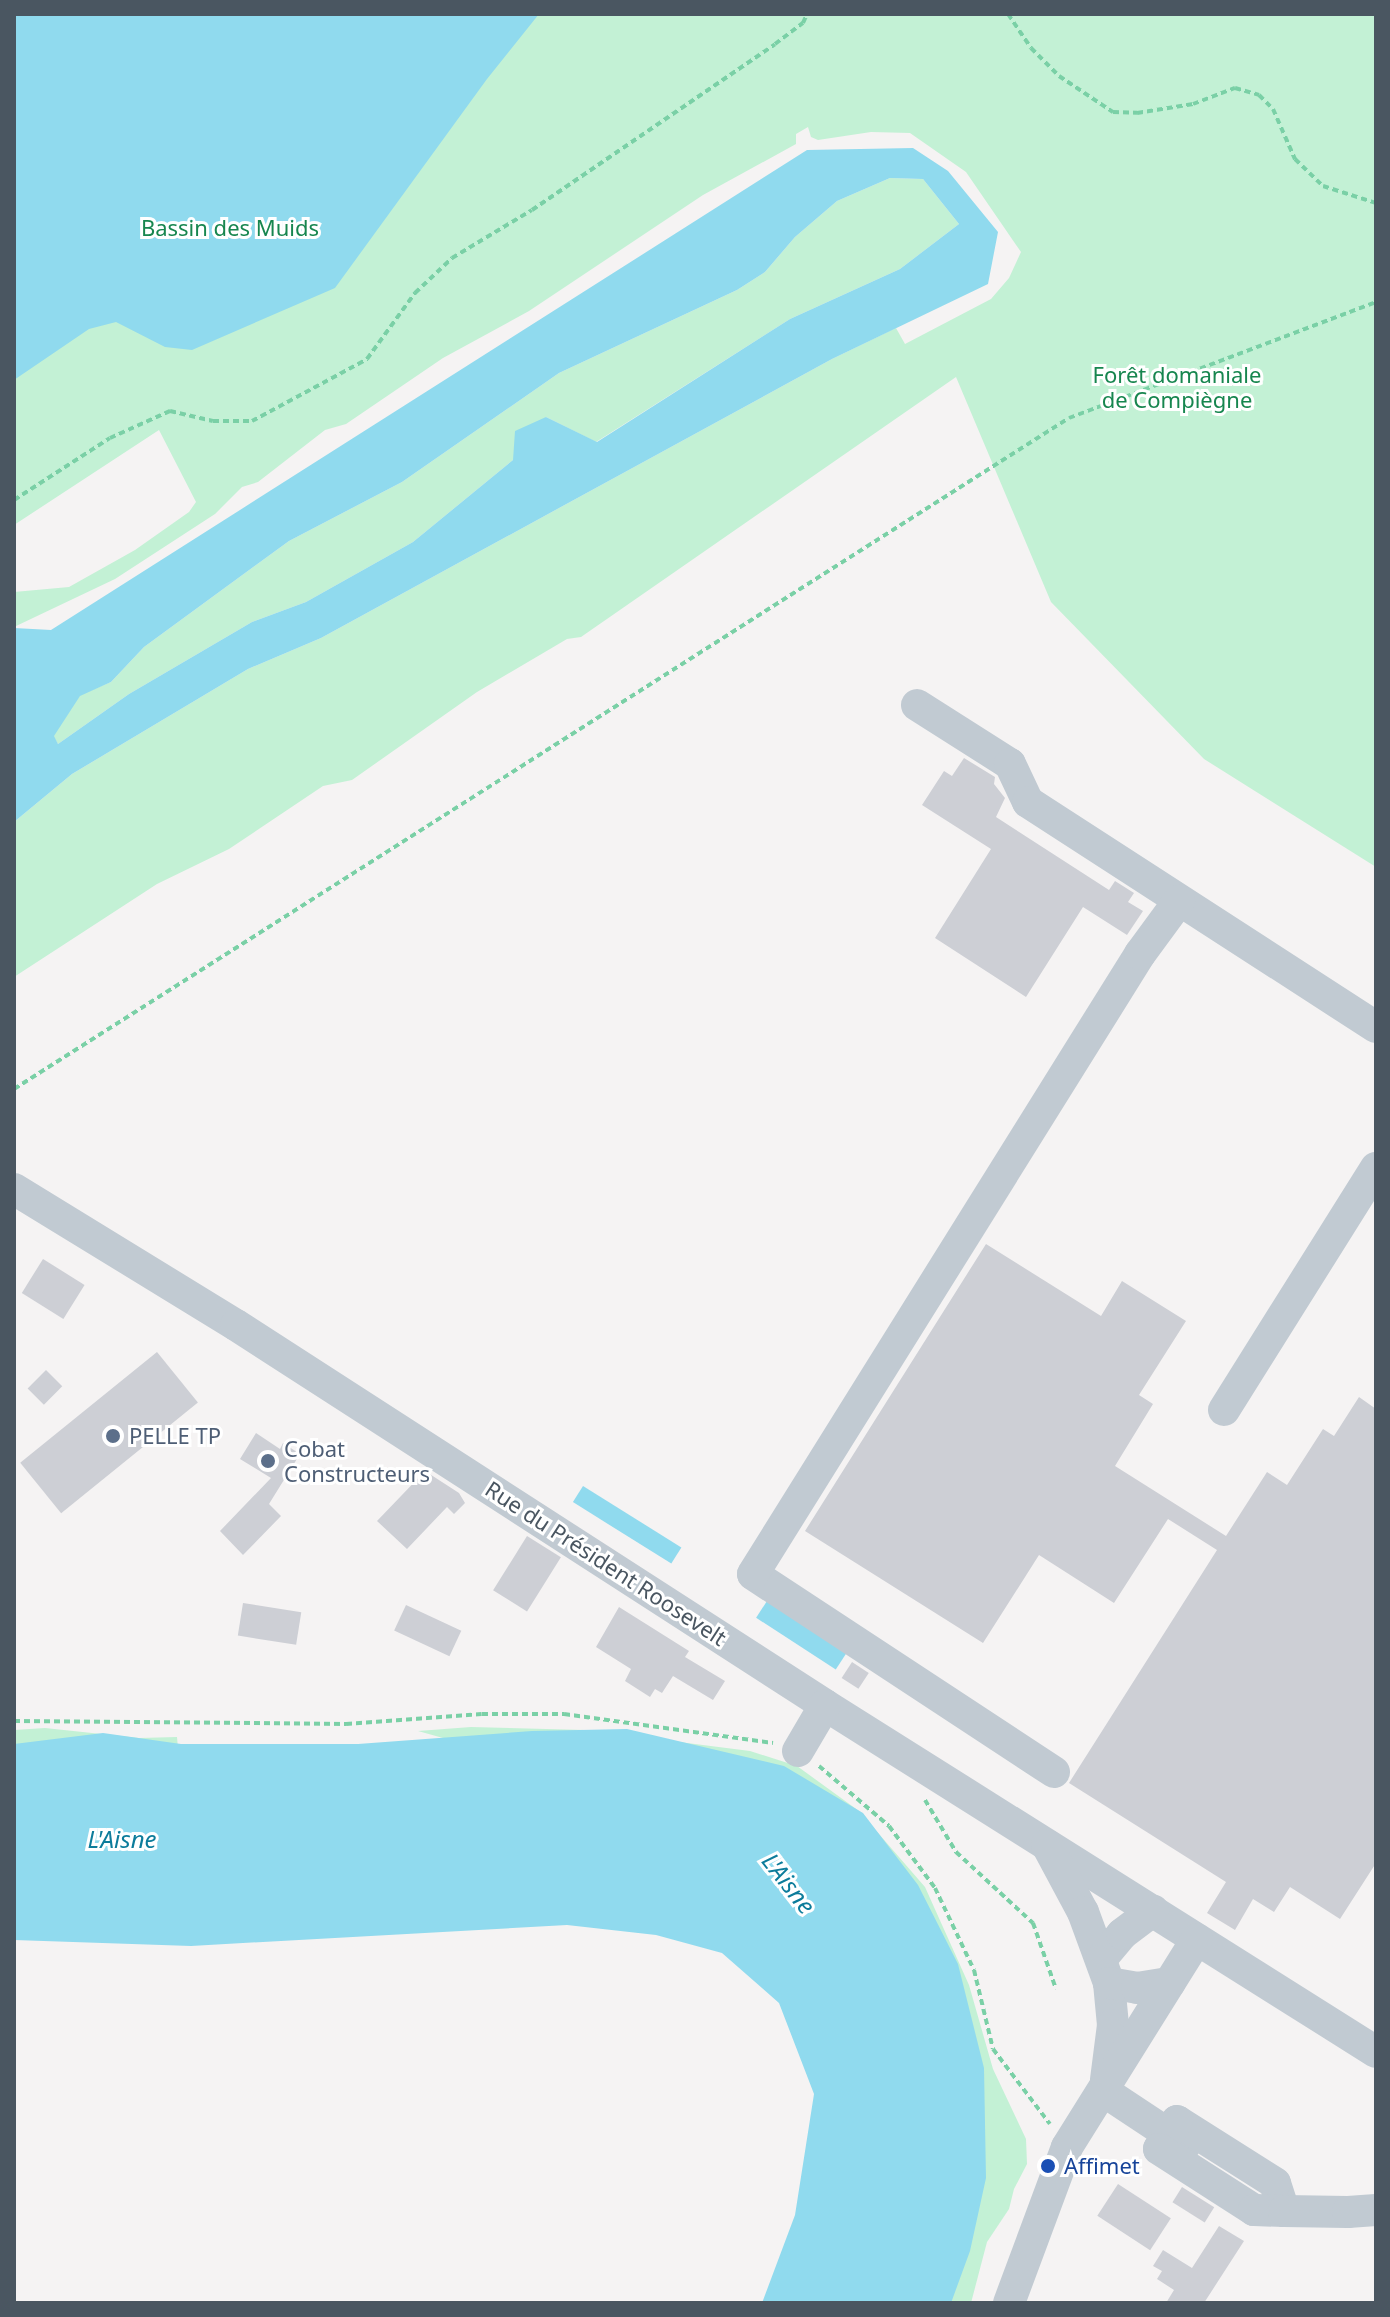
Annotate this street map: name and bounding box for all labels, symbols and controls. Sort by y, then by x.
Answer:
park label: Bassin des Muids [141,215,319,241]
park label: Forêt domaniale de Compiègne [1093,361,1261,412]
place label: PELLE TP [129,1423,221,1449]
marker: PELLE TP [104,1427,122,1445]
place label: Cobat Constructeurs [284,1435,430,1486]
marker: Cobat Constructeurs [259,1452,277,1470]
street label: Rue du Président Roosevelt [481,1475,731,1651]
water label: L'Aisne [87,1825,157,1853]
water label: L'Aisne [756,1847,822,1919]
place label: Affimet [1064,2153,1140,2179]
marker: Affimet [1039,2157,1057,2175]

